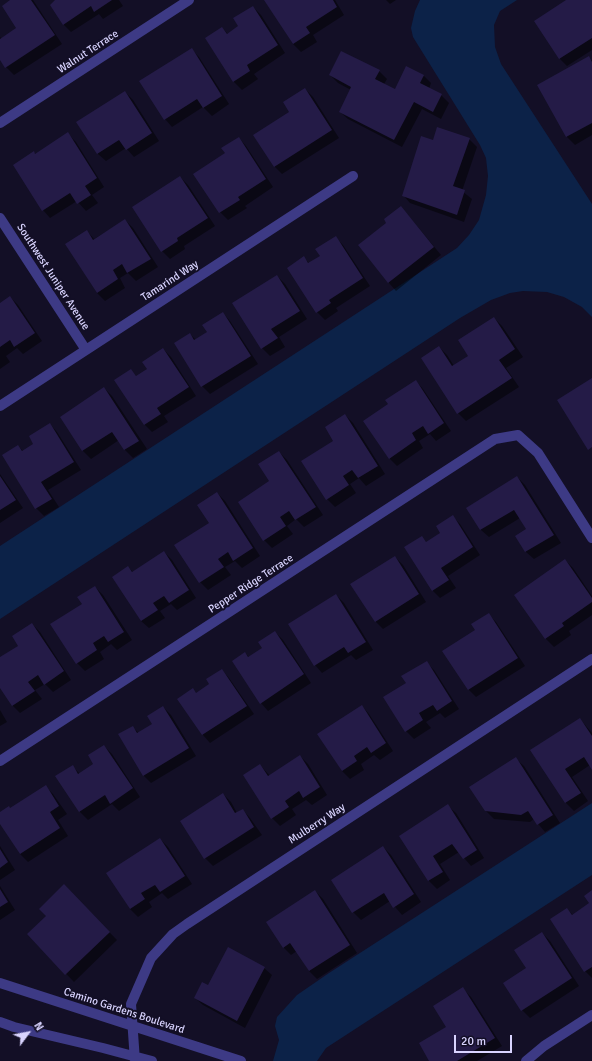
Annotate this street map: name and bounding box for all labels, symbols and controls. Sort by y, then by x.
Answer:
street label: Walnut Terrace [55,27,121,77]
street label: Southwest Juniper Avenue [14,221,92,333]
street label: Tamarind Way [139,258,201,304]
street label: Pepper Ridge Terrace [206,552,296,616]
street label: Mulberry Way [286,801,348,847]
street label: Camino Gardens Boulevard [62,985,186,1037]
north arrow [8,1013,48,1053]
text: N [31,1020,46,1033]
scale bar [456,1027,514,1053]
text: 20 m [461,1034,486,1049]

